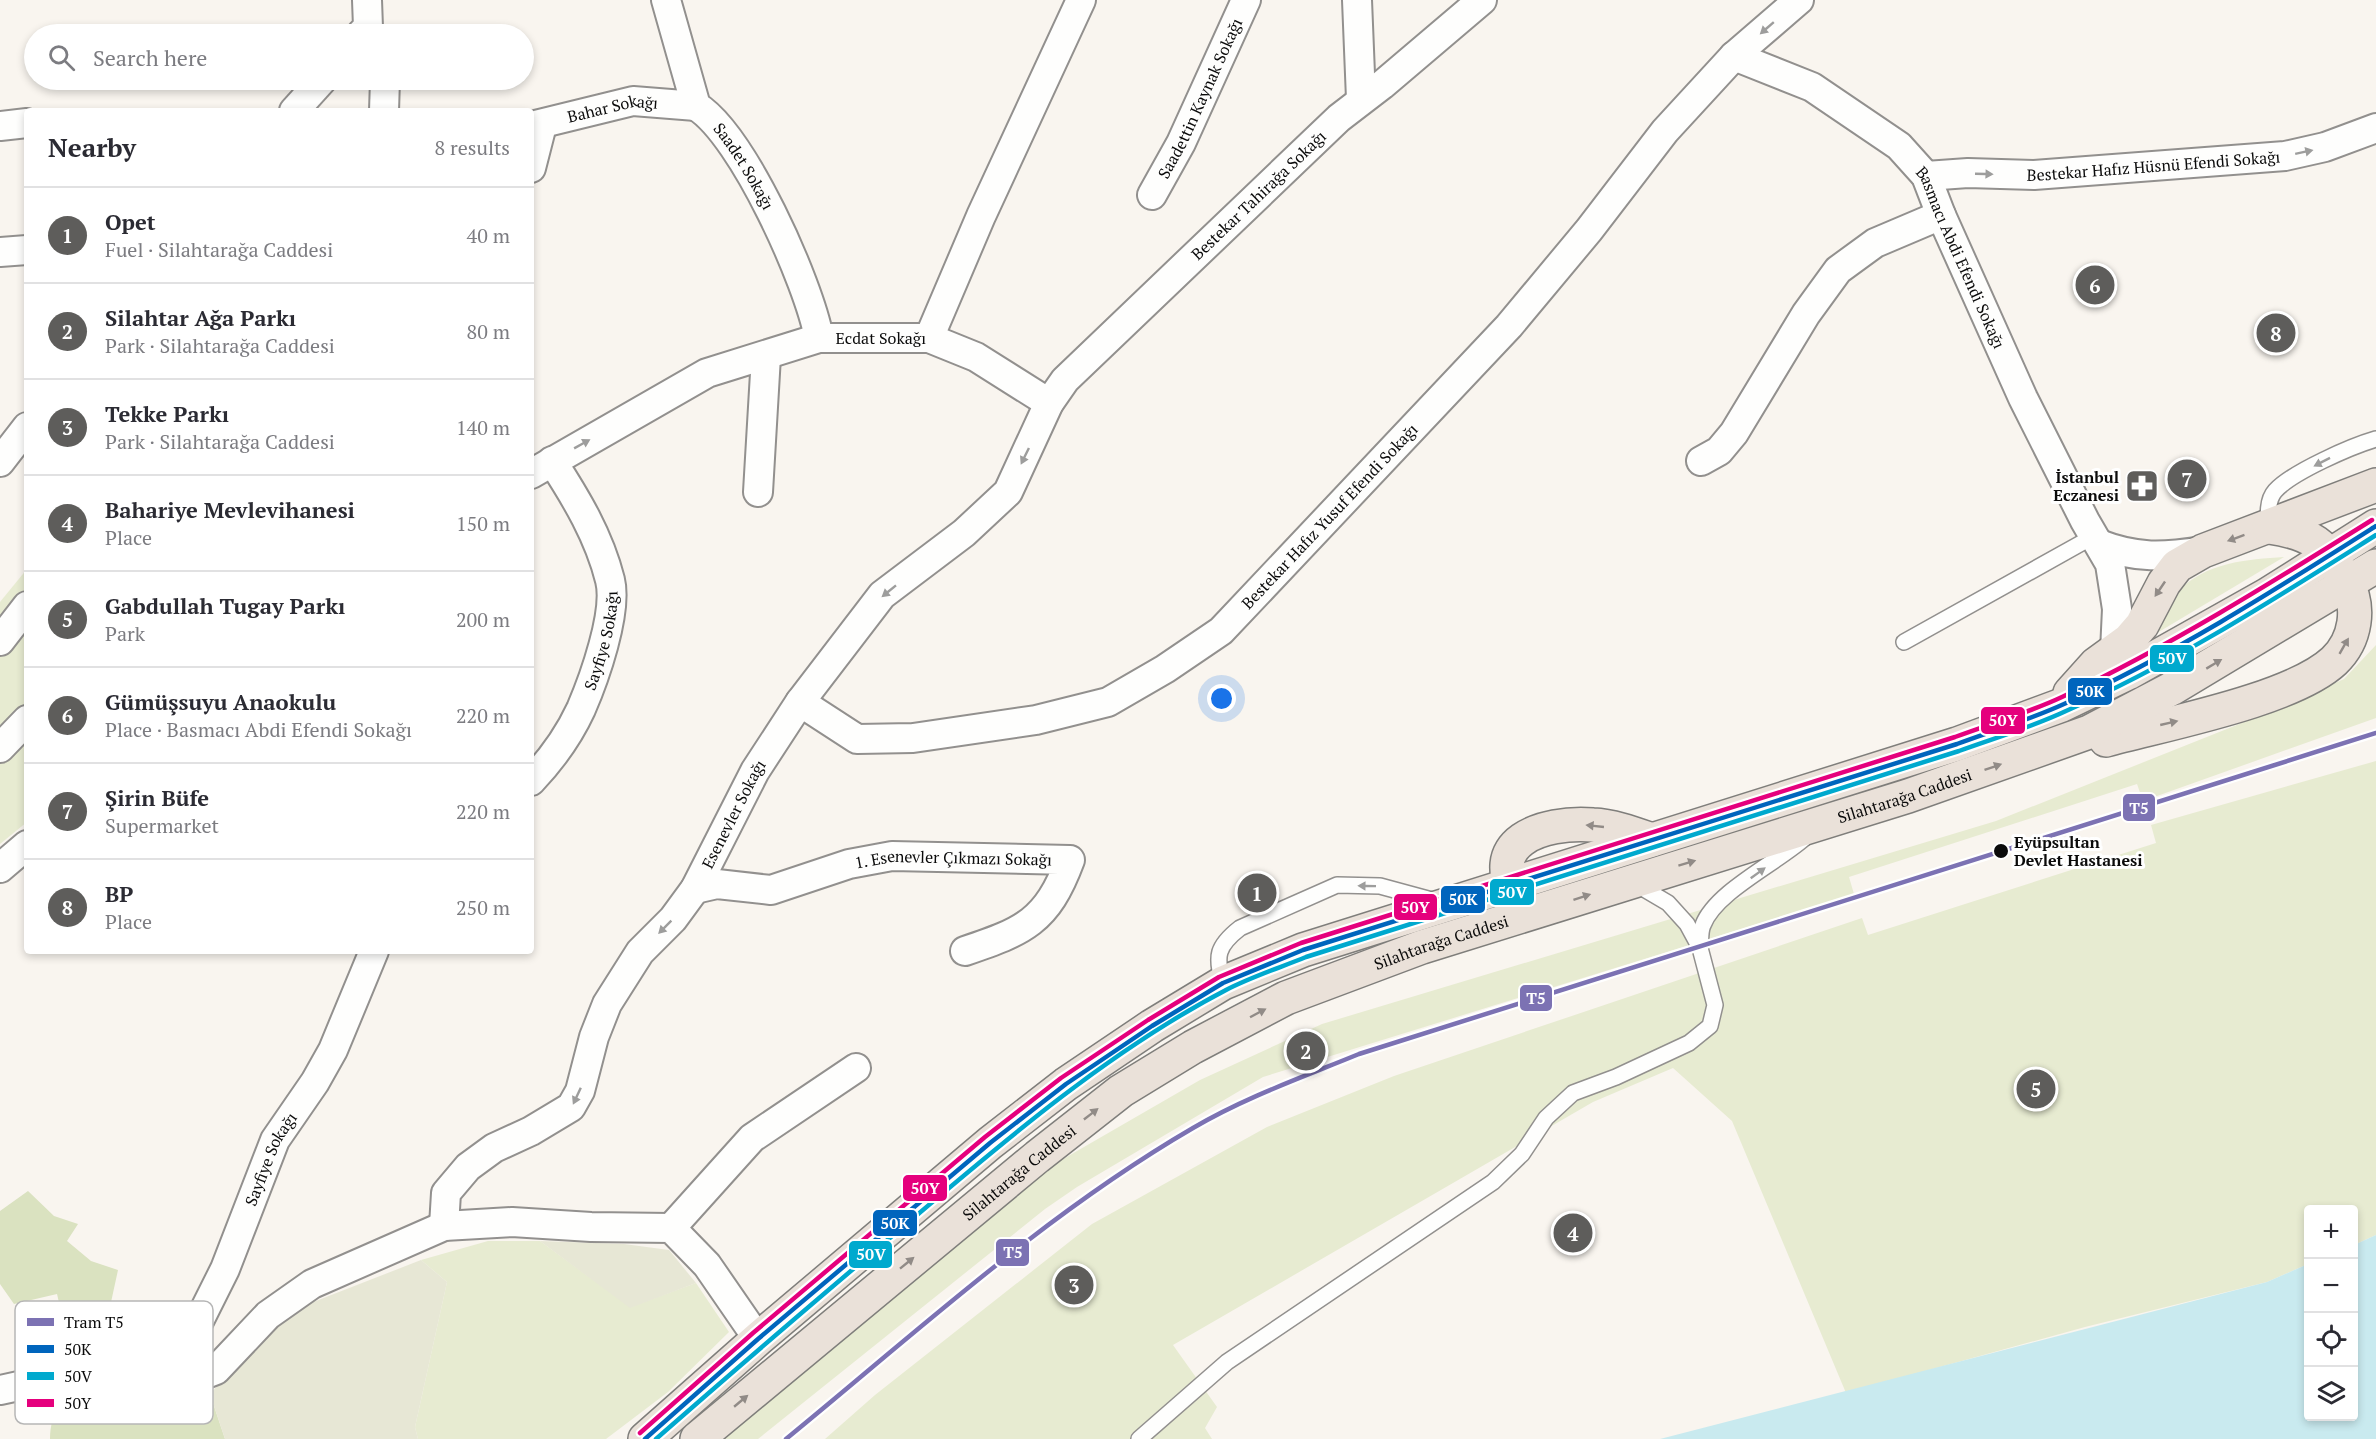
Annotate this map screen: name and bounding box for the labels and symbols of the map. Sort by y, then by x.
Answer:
street label: Saadettin Kaynak Sokağı [1152,14,1247,183]
one-way arrow [1759,21,1774,35]
street label: Bahar Sokağı [565,89,659,128]
street label: Saadet Sokağı [709,118,779,213]
street label: Bestekar Tahirağa Sokağı [1186,125,1331,265]
street label: Bestekar Hafız Hüsnü Efendi Sokağı [2026,145,2281,186]
one-way arrow [2295,147,2314,156]
street label: Basmacı Abdi Efendi Sokağı [1911,161,2010,352]
one-way arrow [1975,169,1994,178]
pin: 6 [2076,262,2114,308]
pin: 8 [2256,310,2296,356]
street label: Ecdat Sokağı [835,327,926,349]
street label: Bestekar Hafız Yusuf Efendi Sokağı [1237,419,1423,614]
one-way arrow [573,439,590,449]
one-way arrow [1021,448,1030,465]
pin: 7 [2168,456,2206,502]
one-way arrow [2314,457,2331,467]
place label: İstanbul Eczanesi [2053,466,2119,506]
pharmacy icon: İstanbul Eczanesi [2124,468,2160,504]
one-way arrow [2227,534,2245,543]
one-way arrow [2154,580,2166,596]
one-way arrow [881,584,896,597]
street label: Sayfiye Sokağı [579,591,623,693]
one-way arrow [2339,637,2349,654]
line badge: 50V [2149,644,2195,673]
text: 50V [2157,647,2187,669]
one-way arrow [2206,659,2223,669]
line badge: 50K [2067,677,2113,706]
text: 50K [2075,680,2105,702]
your location [1207,684,1236,713]
line badge: 50Y [1980,706,2026,735]
text: 50Y [1988,709,2018,731]
one-way arrow [2160,718,2179,727]
street label: Esenevler Sokağı [696,755,771,872]
one-way arrow [1984,762,2002,772]
street label: Silahtarağa Caddesi [1835,763,1975,828]
line badge: T5 [2122,793,2156,822]
text: T5 [2129,797,2149,819]
one-way arrow [1586,821,1605,830]
place label: Eyüpsultan Devlet Hastanesi [2014,831,2143,871]
marker: Eyüpsultan Devlet Hastanesi [1992,842,2010,860]
street label: 1. Esenevler Çıkmazı Sokağı [853,845,1052,874]
one-way arrow [1678,858,1696,868]
one-way arrow [1751,868,1766,880]
pin: 1 [1238,870,1276,916]
line badge: 50V [1489,878,1535,906]
one-way arrow [1358,881,1377,891]
text: 50V [1497,881,1527,903]
line badge: 50K [1440,885,1486,914]
text: 50K [1448,888,1478,910]
one-way arrow [1573,892,1591,901]
line badge: 50Y [1393,893,1438,921]
text: 50Y [1400,896,1430,918]
street label: Silahtarağa Caddesi [1371,910,1511,975]
one-way arrow [659,919,673,933]
line badge: T5 [1519,984,1553,1012]
text: T5 [1526,987,1546,1009]
one-way arrow [1249,1008,1266,1018]
pin: 2 [1286,1028,1326,1074]
pin: 5 [2016,1066,2056,1112]
one-way arrow [572,1088,581,1105]
street label: Sayfiye Sokağı [239,1108,302,1209]
one-way arrow [1083,1108,1099,1120]
street label: Silahtarağa Caddesi [958,1120,1080,1225]
line badge: 50Y [902,1174,948,1202]
text: 50Y [910,1177,940,1199]
line badge: 50K [872,1209,918,1237]
pin: 4 [1554,1210,1592,1256]
text: 50K [880,1212,910,1234]
line badge: T5 [995,1238,1030,1267]
line badge: 50V [848,1240,893,1269]
text: T5 [1003,1241,1023,1263]
text: 50V [856,1243,886,1265]
one-way arrow [899,1257,914,1270]
pin: 3 [1054,1262,1094,1308]
legend [15,1301,213,1424]
text: Tram T5 [64,1311,124,1333]
text: 50K [64,1338,92,1360]
text: 50V [64,1365,92,1387]
text: 50Y [64,1392,92,1414]
one-way arrow [733,1394,749,1407]

